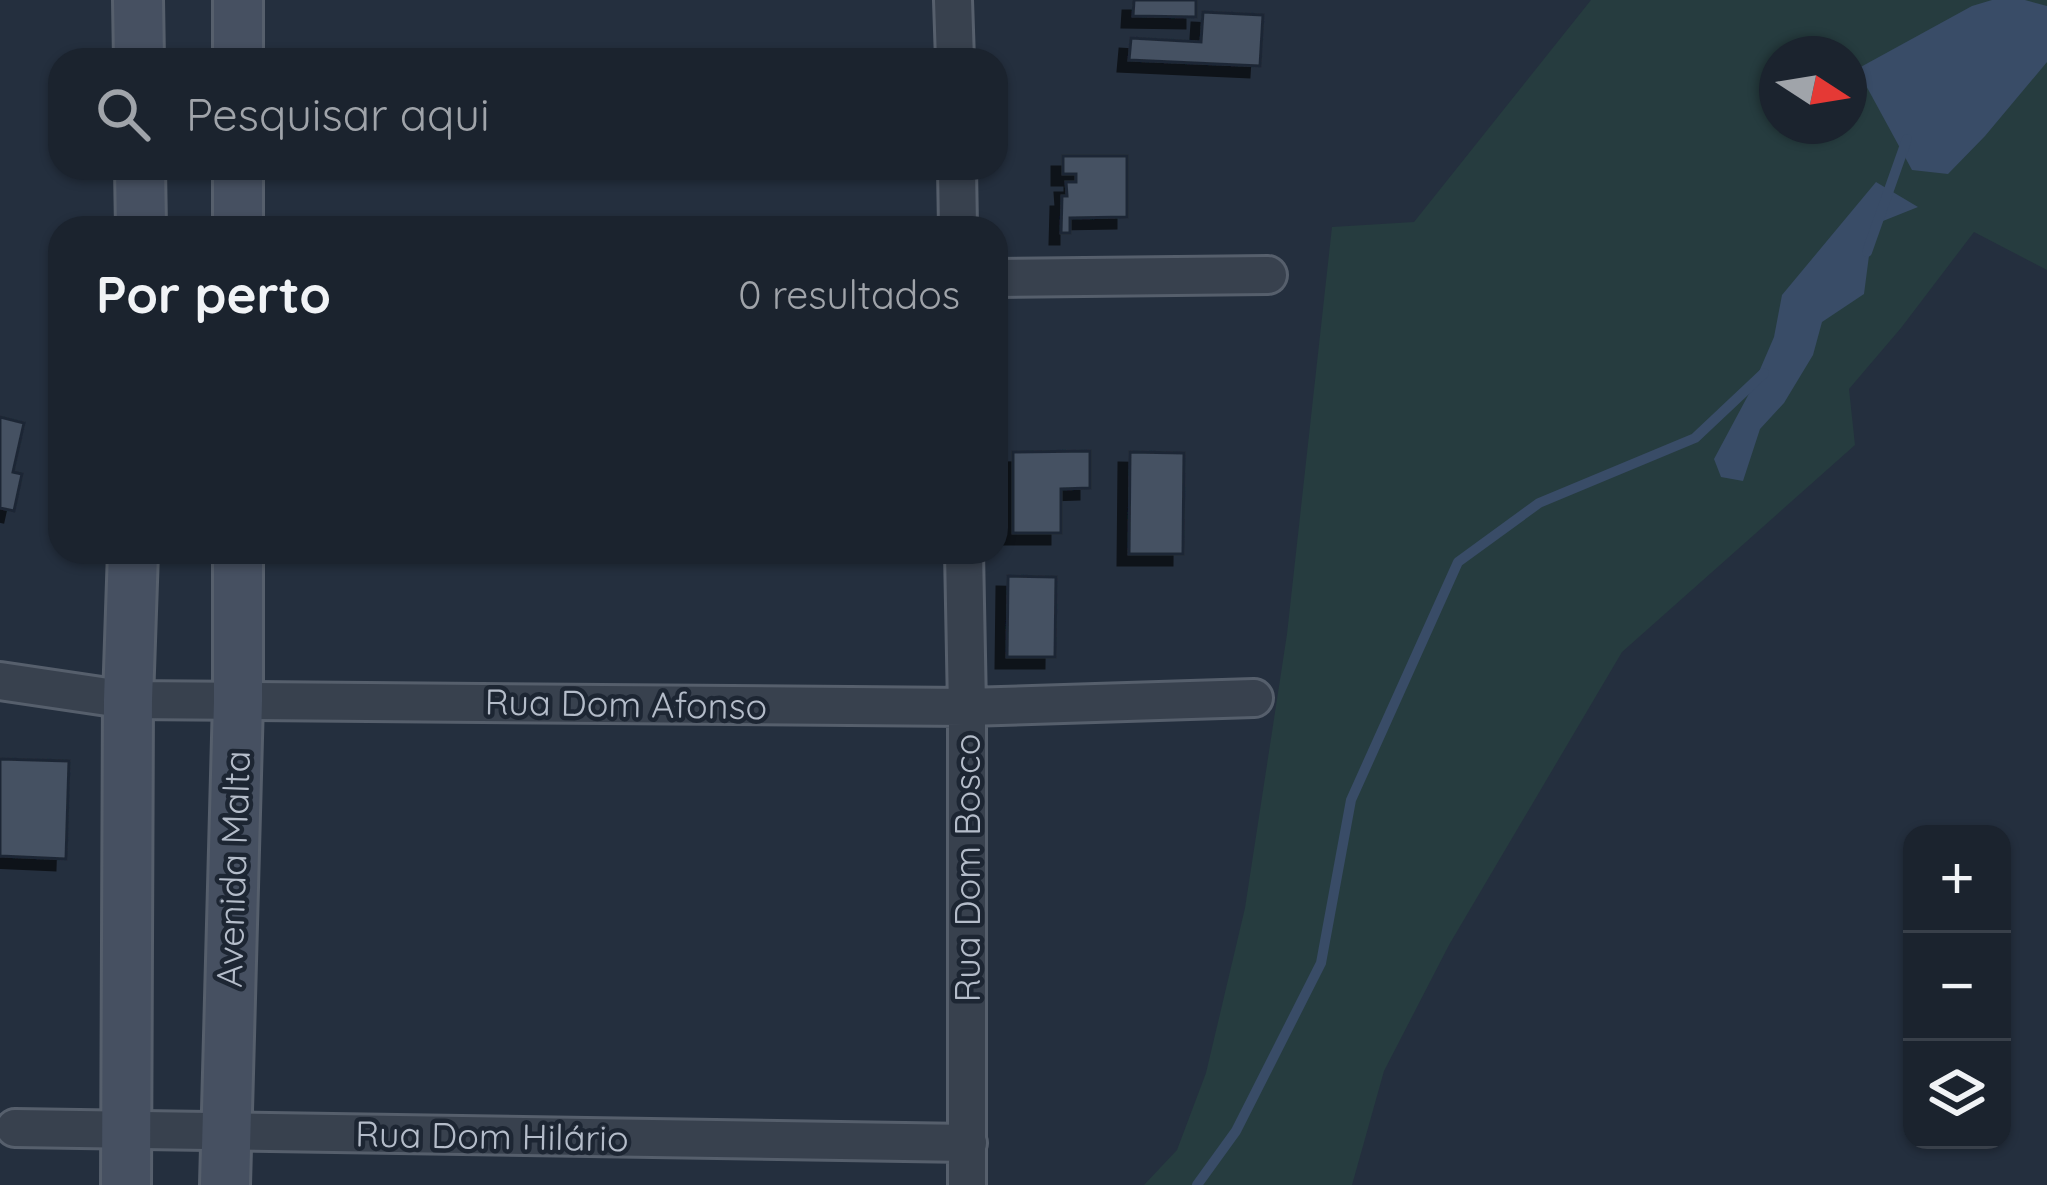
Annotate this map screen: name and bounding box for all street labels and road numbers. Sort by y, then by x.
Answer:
street label: Rua Dom Afonso [484,679,768,728]
street label: Rua Dom Bosco [944,734,989,1002]
street label: Avenida Malta [206,750,259,988]
street label: Rua Dom Hilário [355,1111,629,1160]

